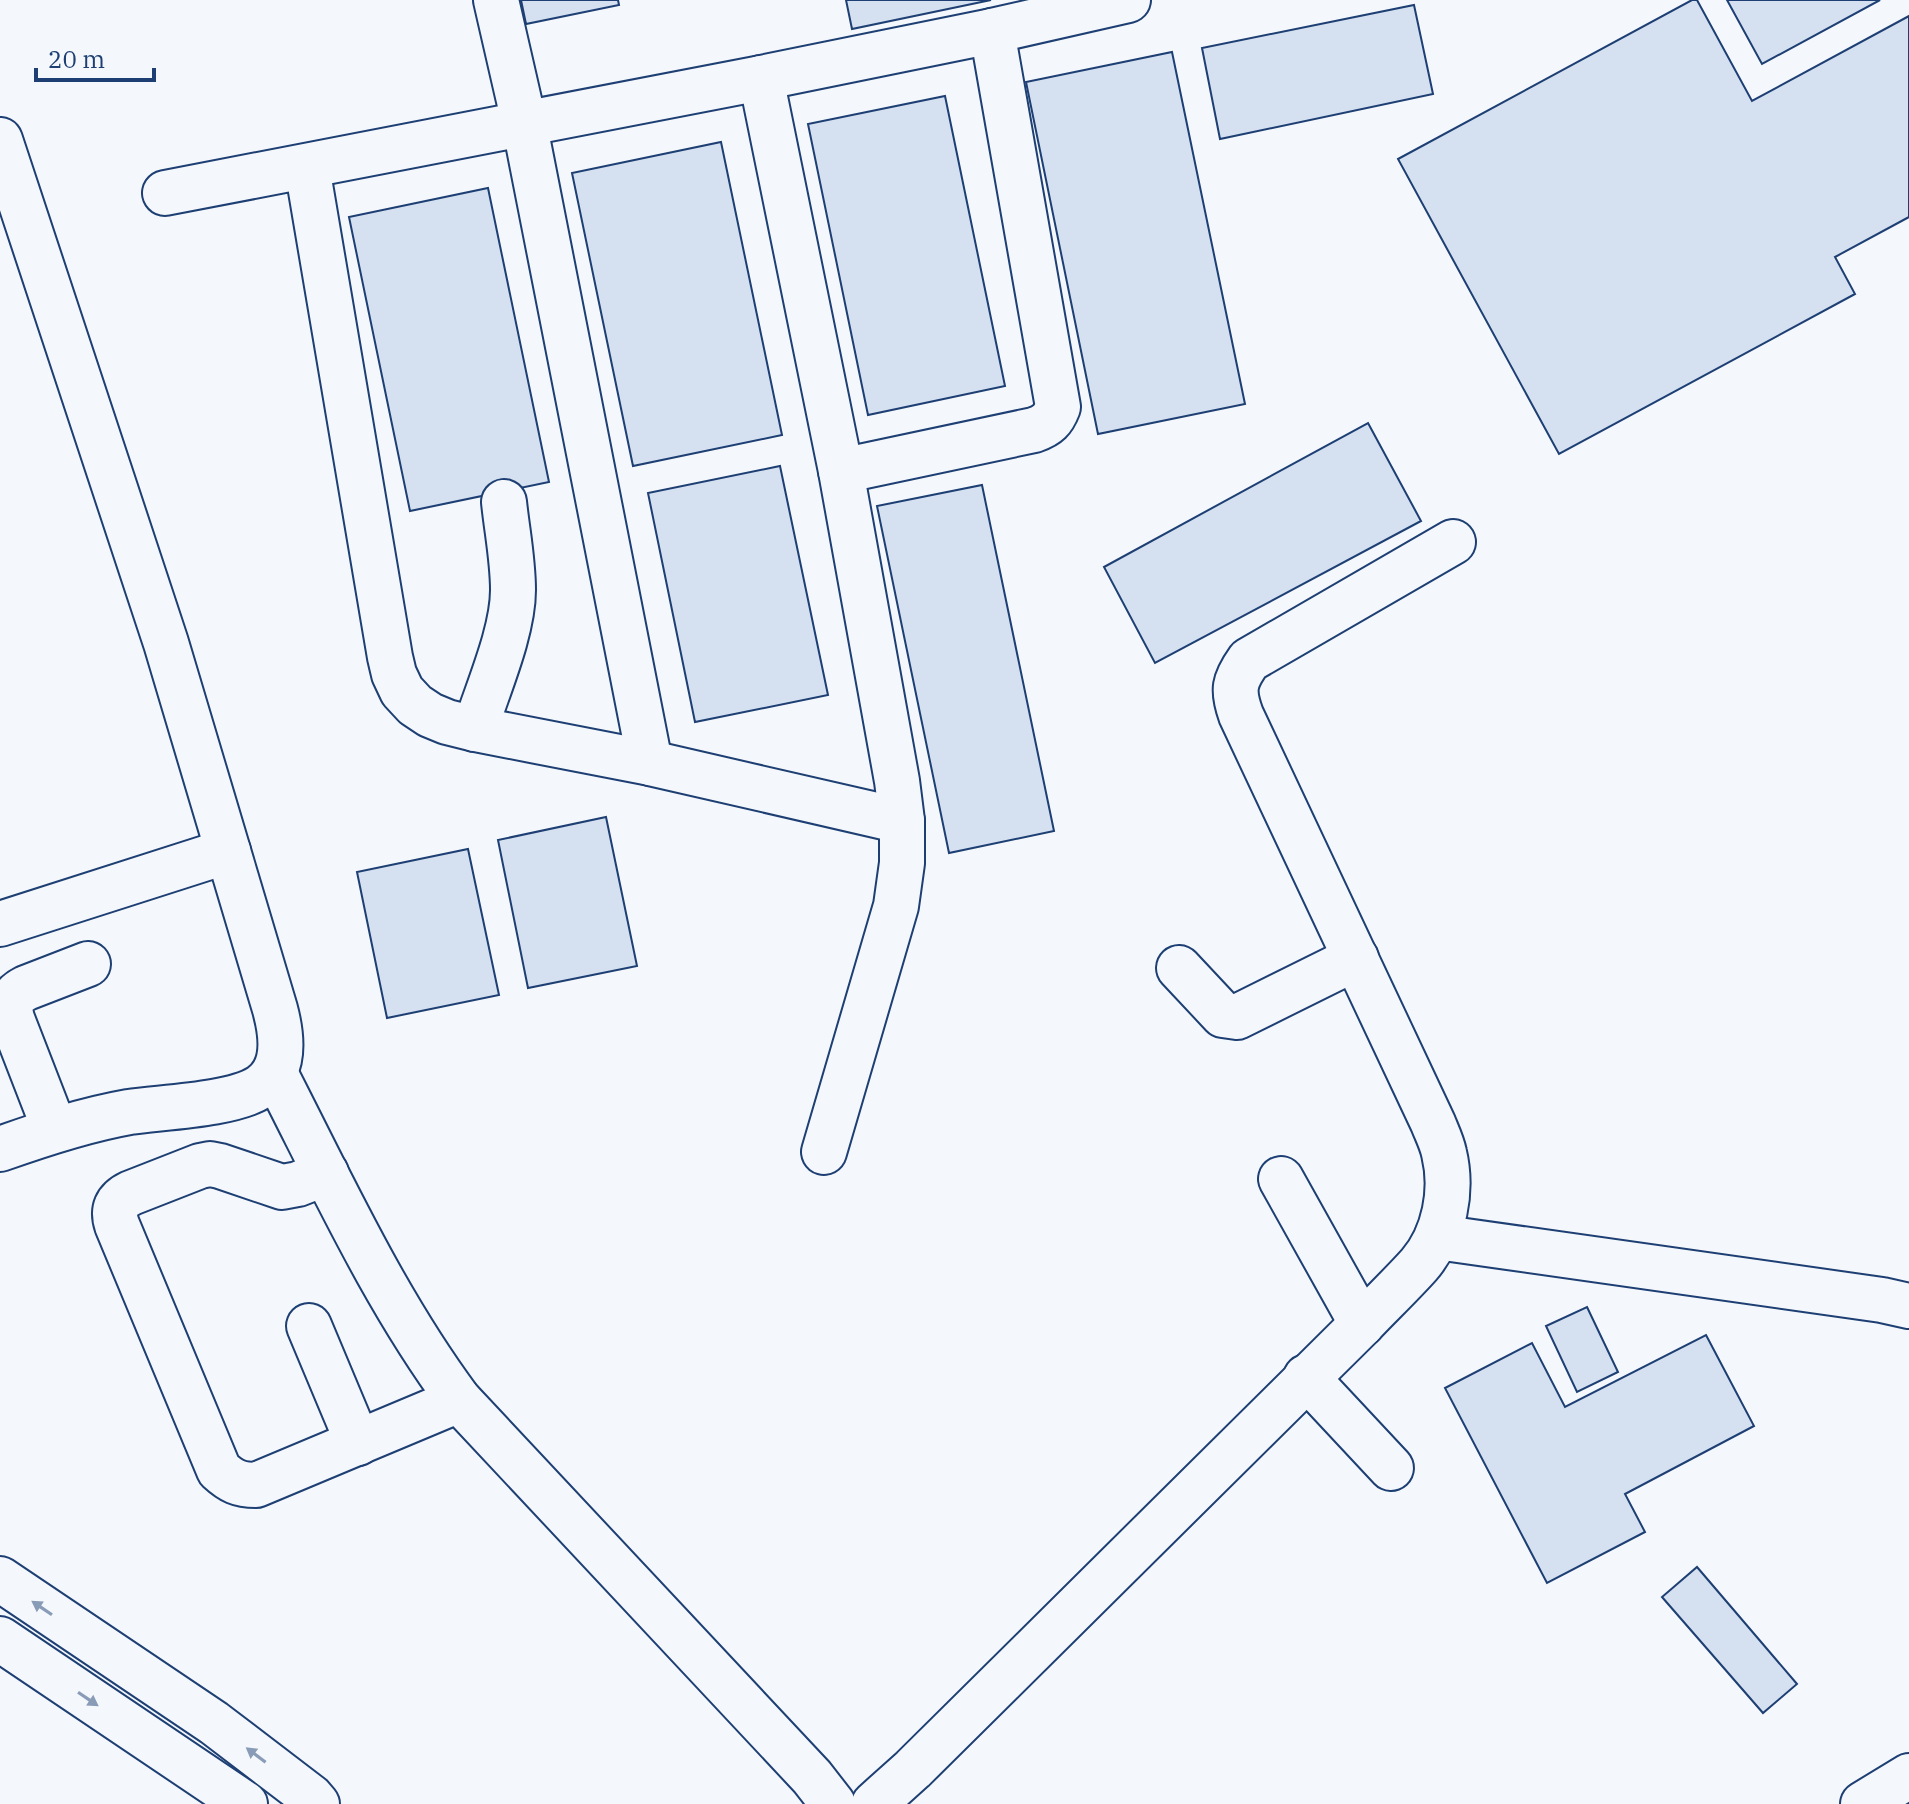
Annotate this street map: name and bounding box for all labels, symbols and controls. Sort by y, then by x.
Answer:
scale bar [36,32,154,82]
text: 20 m [48,43,105,75]
one-way arrow [32,1601,53,1616]
one-way arrow [77,1691,98,1706]
one-way arrow [246,1748,267,1764]

